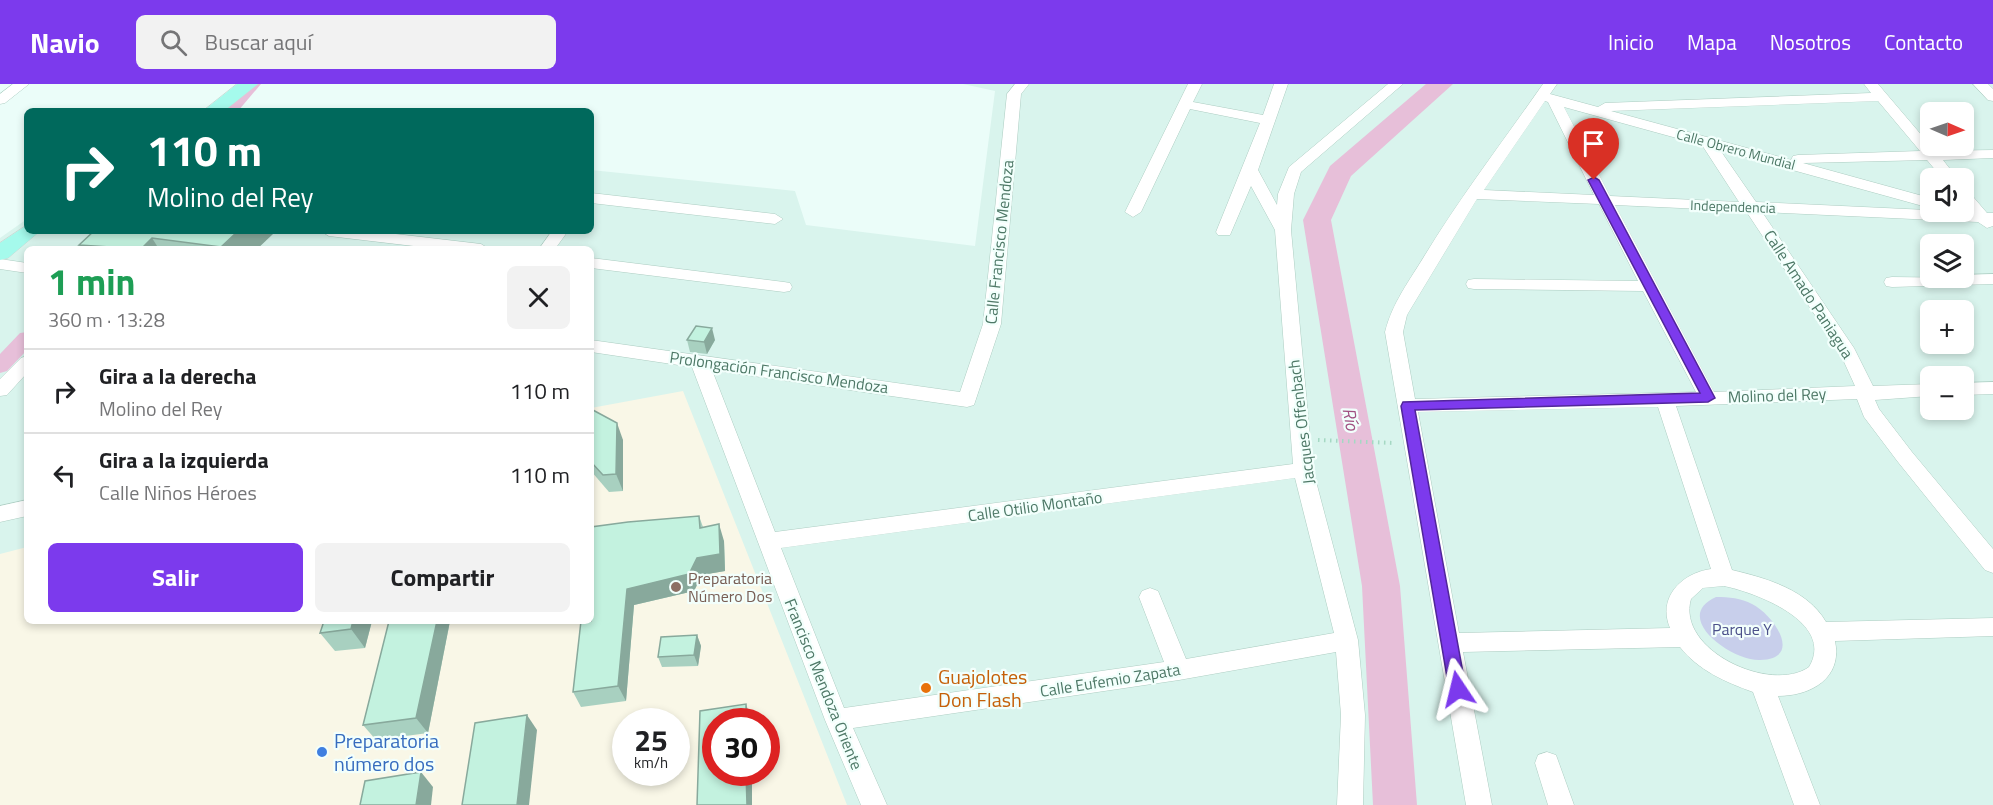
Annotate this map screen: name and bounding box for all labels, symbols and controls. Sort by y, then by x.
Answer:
search box [136,15,556,69]
text: Navio [30,21,100,64]
text: Buscar aquí [205,25,312,59]
icon: search [157,26,190,59]
text: Inicio [1608,26,1654,58]
text: Mapa [1687,26,1737,58]
text: Nosotros [1770,26,1851,58]
text: Contacto [1884,26,1963,58]
north arrow [1920,102,1974,156]
map controls [1920,102,1974,420]
text: 110 m [147,118,262,182]
pin [1568,118,1619,180]
street label: Calle Obrero Mundial [1674,123,1798,175]
icon: arrive [1577,127,1610,160]
icon: right [48,132,126,210]
street label: Calle Francisco Mendoza [978,159,1020,325]
button: sound [1920,168,1974,222]
text: Molino del Rey [147,176,314,217]
street label: Independencia [1690,194,1776,218]
street label: Calle Amado Paniagua [1758,225,1860,363]
button: layers [1920,234,1974,288]
text: 1 min [48,254,135,309]
button: close [507,266,570,329]
button: + [1920,300,1974,354]
text: 360 m · 13:28 [48,304,165,335]
street label: Prolongación Francisco Mendoza [668,345,890,399]
street label: Jacques Offenbach [1281,358,1321,486]
text: Gira a la derecha [99,359,256,393]
button: − [1920,366,1974,420]
text: 110 m [510,374,570,408]
icon: right [48,375,81,408]
street label: Molino del Rey [1727,381,1827,409]
text: Molino del Rey [99,393,222,424]
water label: Río [1336,405,1366,434]
text: Gira a la izquierda [99,443,269,477]
text: 110 m [510,458,570,492]
icon: left [48,459,81,492]
text: Calle Niños Héroes [99,477,257,508]
street label: Calle Otilio Montaño [966,485,1104,527]
button: Salir [48,543,303,612]
button: Compartir [315,543,570,612]
place label: Preparatoria Número Dos [688,566,772,608]
marker: Preparatoria Número Dos [669,580,683,594]
street label: Francisco Mendoza Oriente [779,595,869,773]
park label: Parque Y [1712,617,1772,641]
street label: Calle Eufemio Zapata [1038,657,1182,703]
position arrow [1426,657,1490,721]
place label: Guajolotes Don Flash [938,661,1027,715]
marker: Guajolotes Don Flash [919,681,933,695]
speed limit sign: 30 [702,708,780,786]
text: 25 [634,717,668,763]
place label: Preparatoria número dos [334,725,439,779]
marker: Preparatoria número dos [315,745,329,759]
text: km/h [634,751,668,774]

